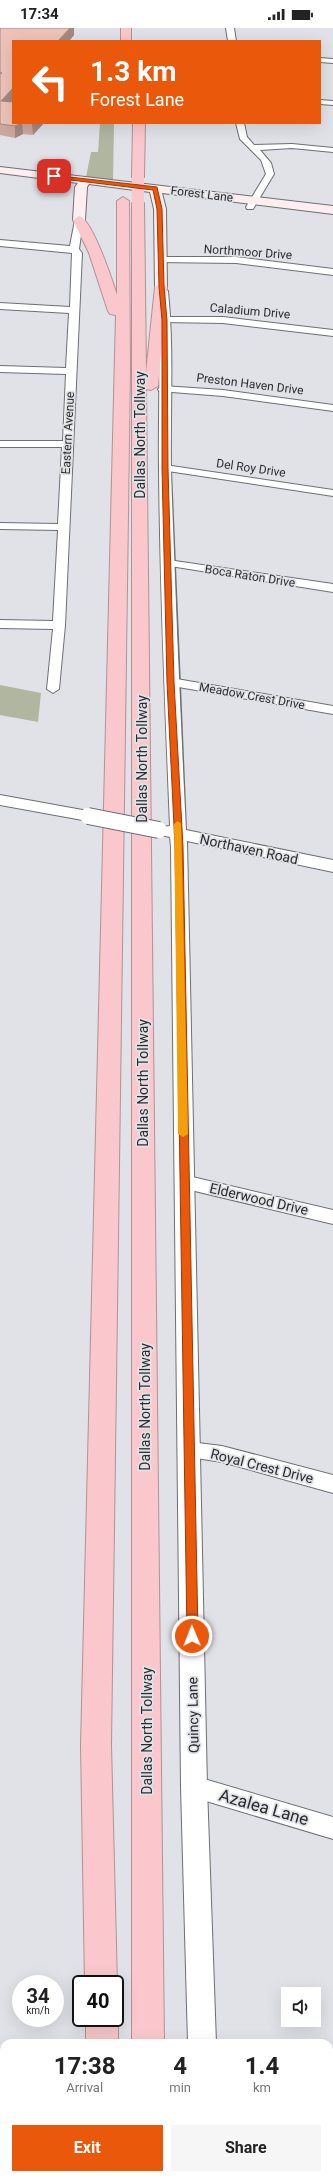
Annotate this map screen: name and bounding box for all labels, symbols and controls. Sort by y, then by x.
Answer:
text: 17:34 [20,5,59,23]
text: 1.3 km [90,55,176,88]
icon: left [24,56,76,108]
text: Forest Lane [90,89,184,110]
pin [37,159,71,193]
icon: arrive [43,165,65,187]
street label: Forest Lane [170,183,234,205]
street label: Northmoor Drive [203,242,293,262]
street label: Caladium Drive [209,301,291,321]
street label: Preston Haven Drive [196,370,304,398]
street label: Dallas North Tollway [132,371,148,499]
street label: Eastern Avenue [59,391,77,475]
street label: Del Roy Drive [215,456,287,480]
street label: Boca Raton Drive [204,562,296,590]
street label: Meadow Crest Drive [198,680,306,712]
street label: Dallas North Tollway [134,695,150,823]
street label: Northaven Road [198,831,300,867]
street label: Dallas North Tollway [135,1019,151,1147]
street label: Elderwood Drive [208,1180,310,1218]
street label: Dallas North Tollway [137,1343,153,1471]
street label: Royal Crest Drive [209,1445,315,1487]
position arrow [171,1615,213,1657]
street label: Dallas North Tollway [139,1667,155,1795]
street label: Quincy Lane [184,1677,202,1753]
street label: Azalea Lane [217,1785,311,1829]
speed limit sign: 40 [72,1975,124,2027]
text: 34 [27,1984,49,2008]
map controls [281,1987,321,2027]
button: sound [281,1987,321,2027]
text: km/h [26,2005,50,2016]
text: 17:38 [54,2052,116,2080]
text: 4 [173,2052,187,2080]
text: 1.4 [245,2052,279,2080]
text: Arrival [66,2080,103,2095]
text: min [169,2080,191,2095]
text: km [253,2080,271,2095]
button: Exit [12,2125,163,2171]
button: Share [171,2125,321,2171]

